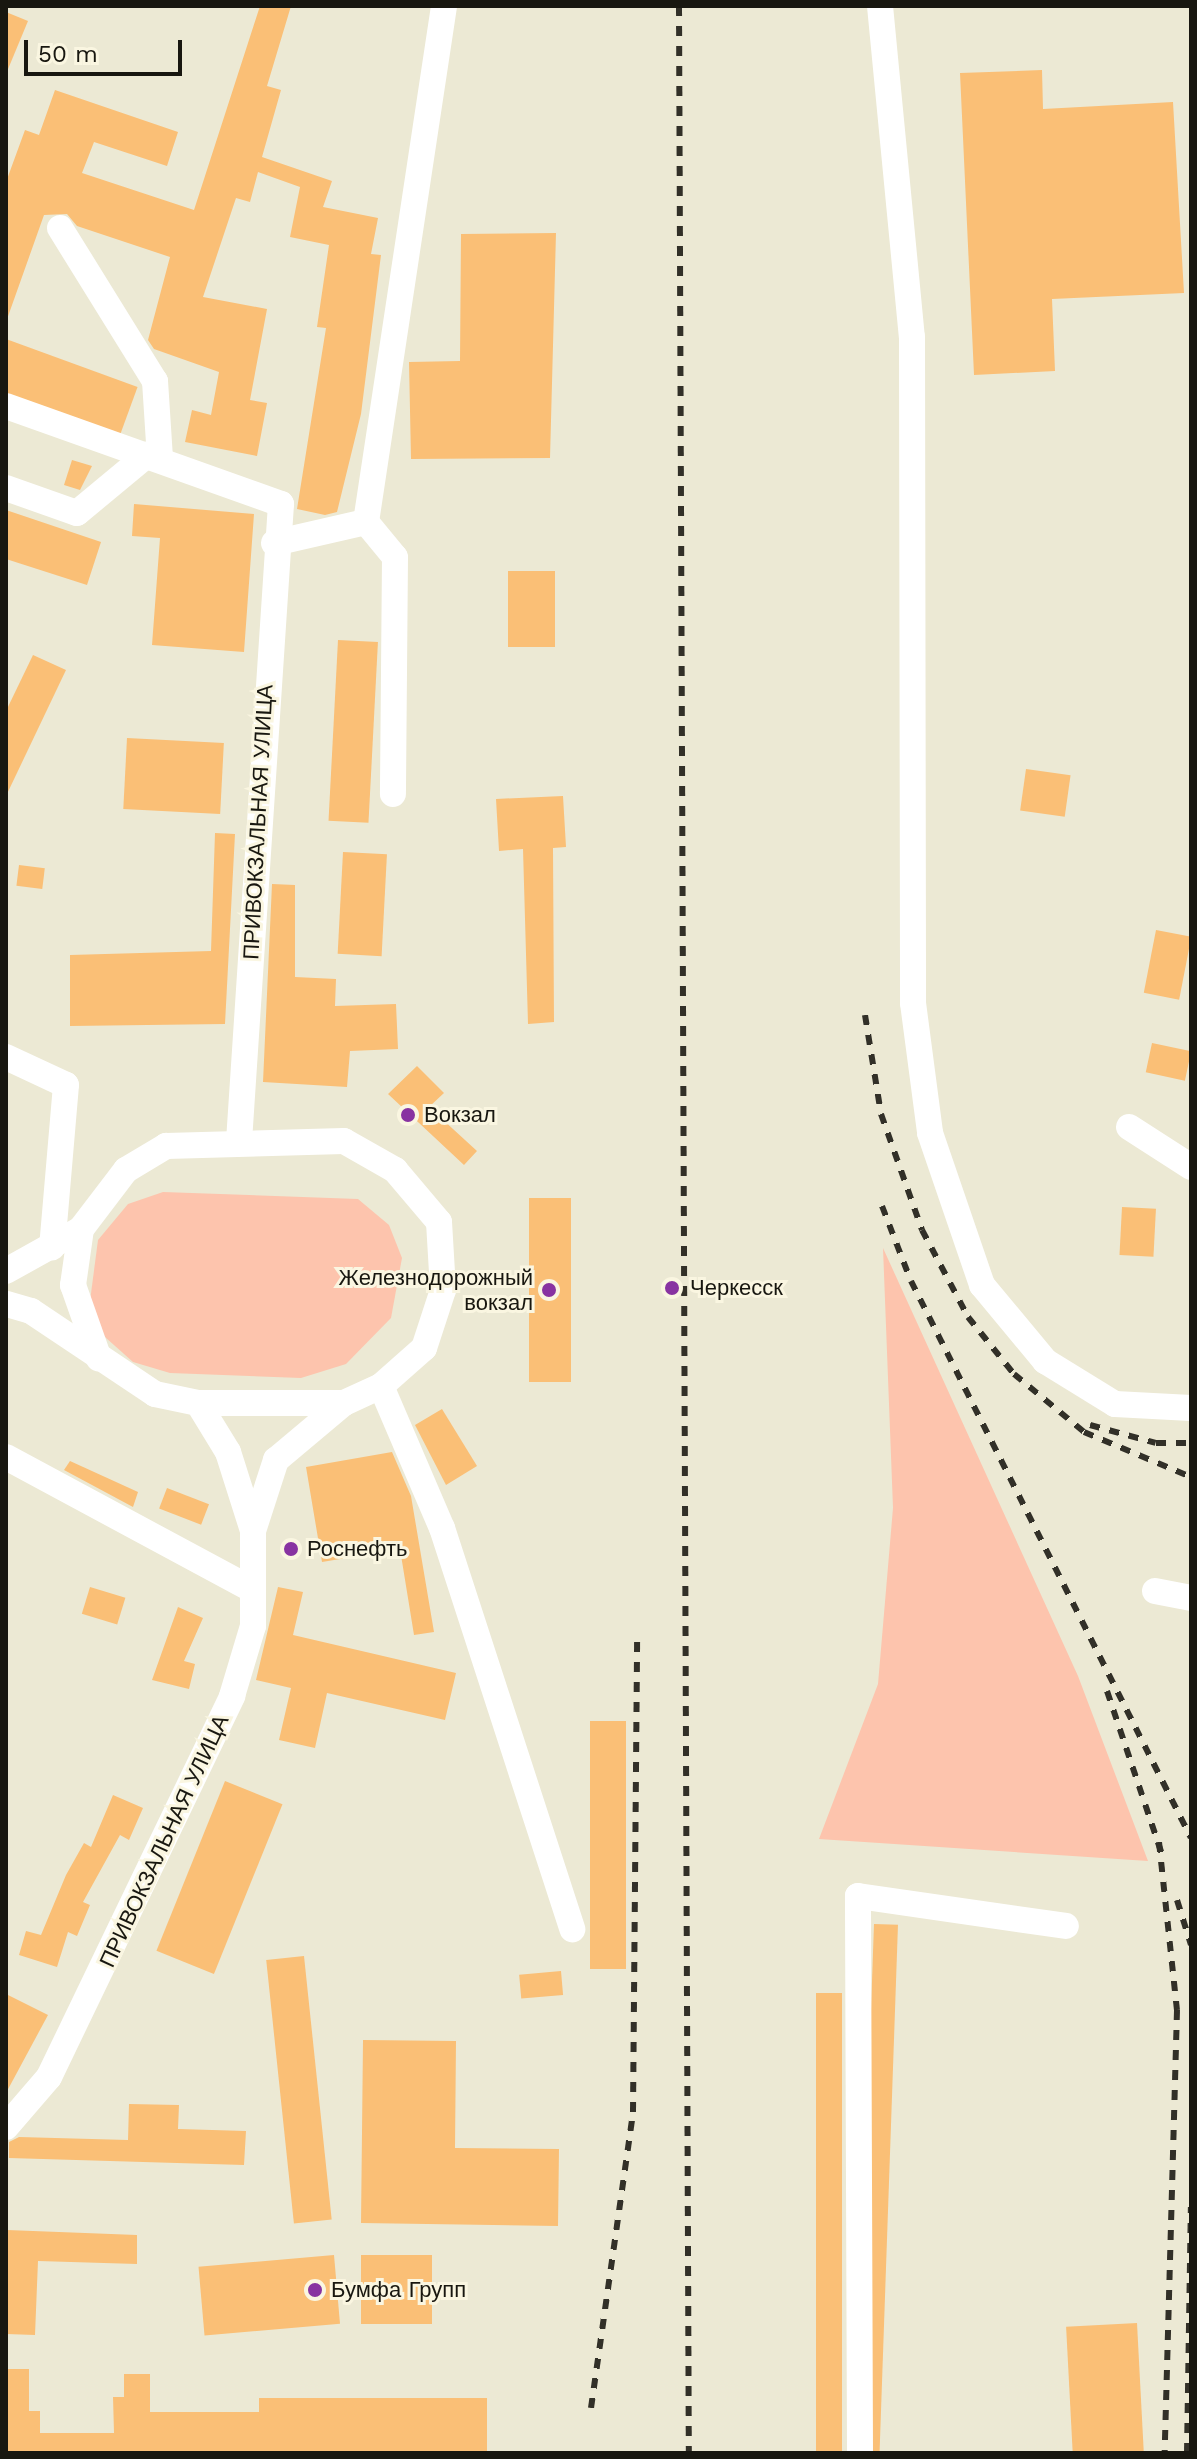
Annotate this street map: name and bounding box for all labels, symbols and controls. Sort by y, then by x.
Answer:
scale bar [28,24,186,74]
text: 50 m [38,40,98,68]
street label: ПРИВОКЗАЛЬНАЯ УЛИЦА [238,684,278,960]
place label: Вокзал [424,1102,496,1128]
marker: Вокзал [399,1106,417,1124]
place label: Железнодорожный вокзал [339,1264,533,1316]
place label: Черкесск [690,1275,783,1301]
marker: Черкесск [661,1277,683,1299]
marker: Железнодорожный вокзал [540,1281,558,1299]
place label: Роснефть [307,1536,407,1562]
marker: Роснефть [282,1540,300,1558]
street label: ПРИВОКЗАЛЬНАЯ УЛИЦА [94,1711,234,1971]
place label: Бумфа Групп [331,2277,466,2303]
marker: Бумфа Групп [306,2281,324,2299]

